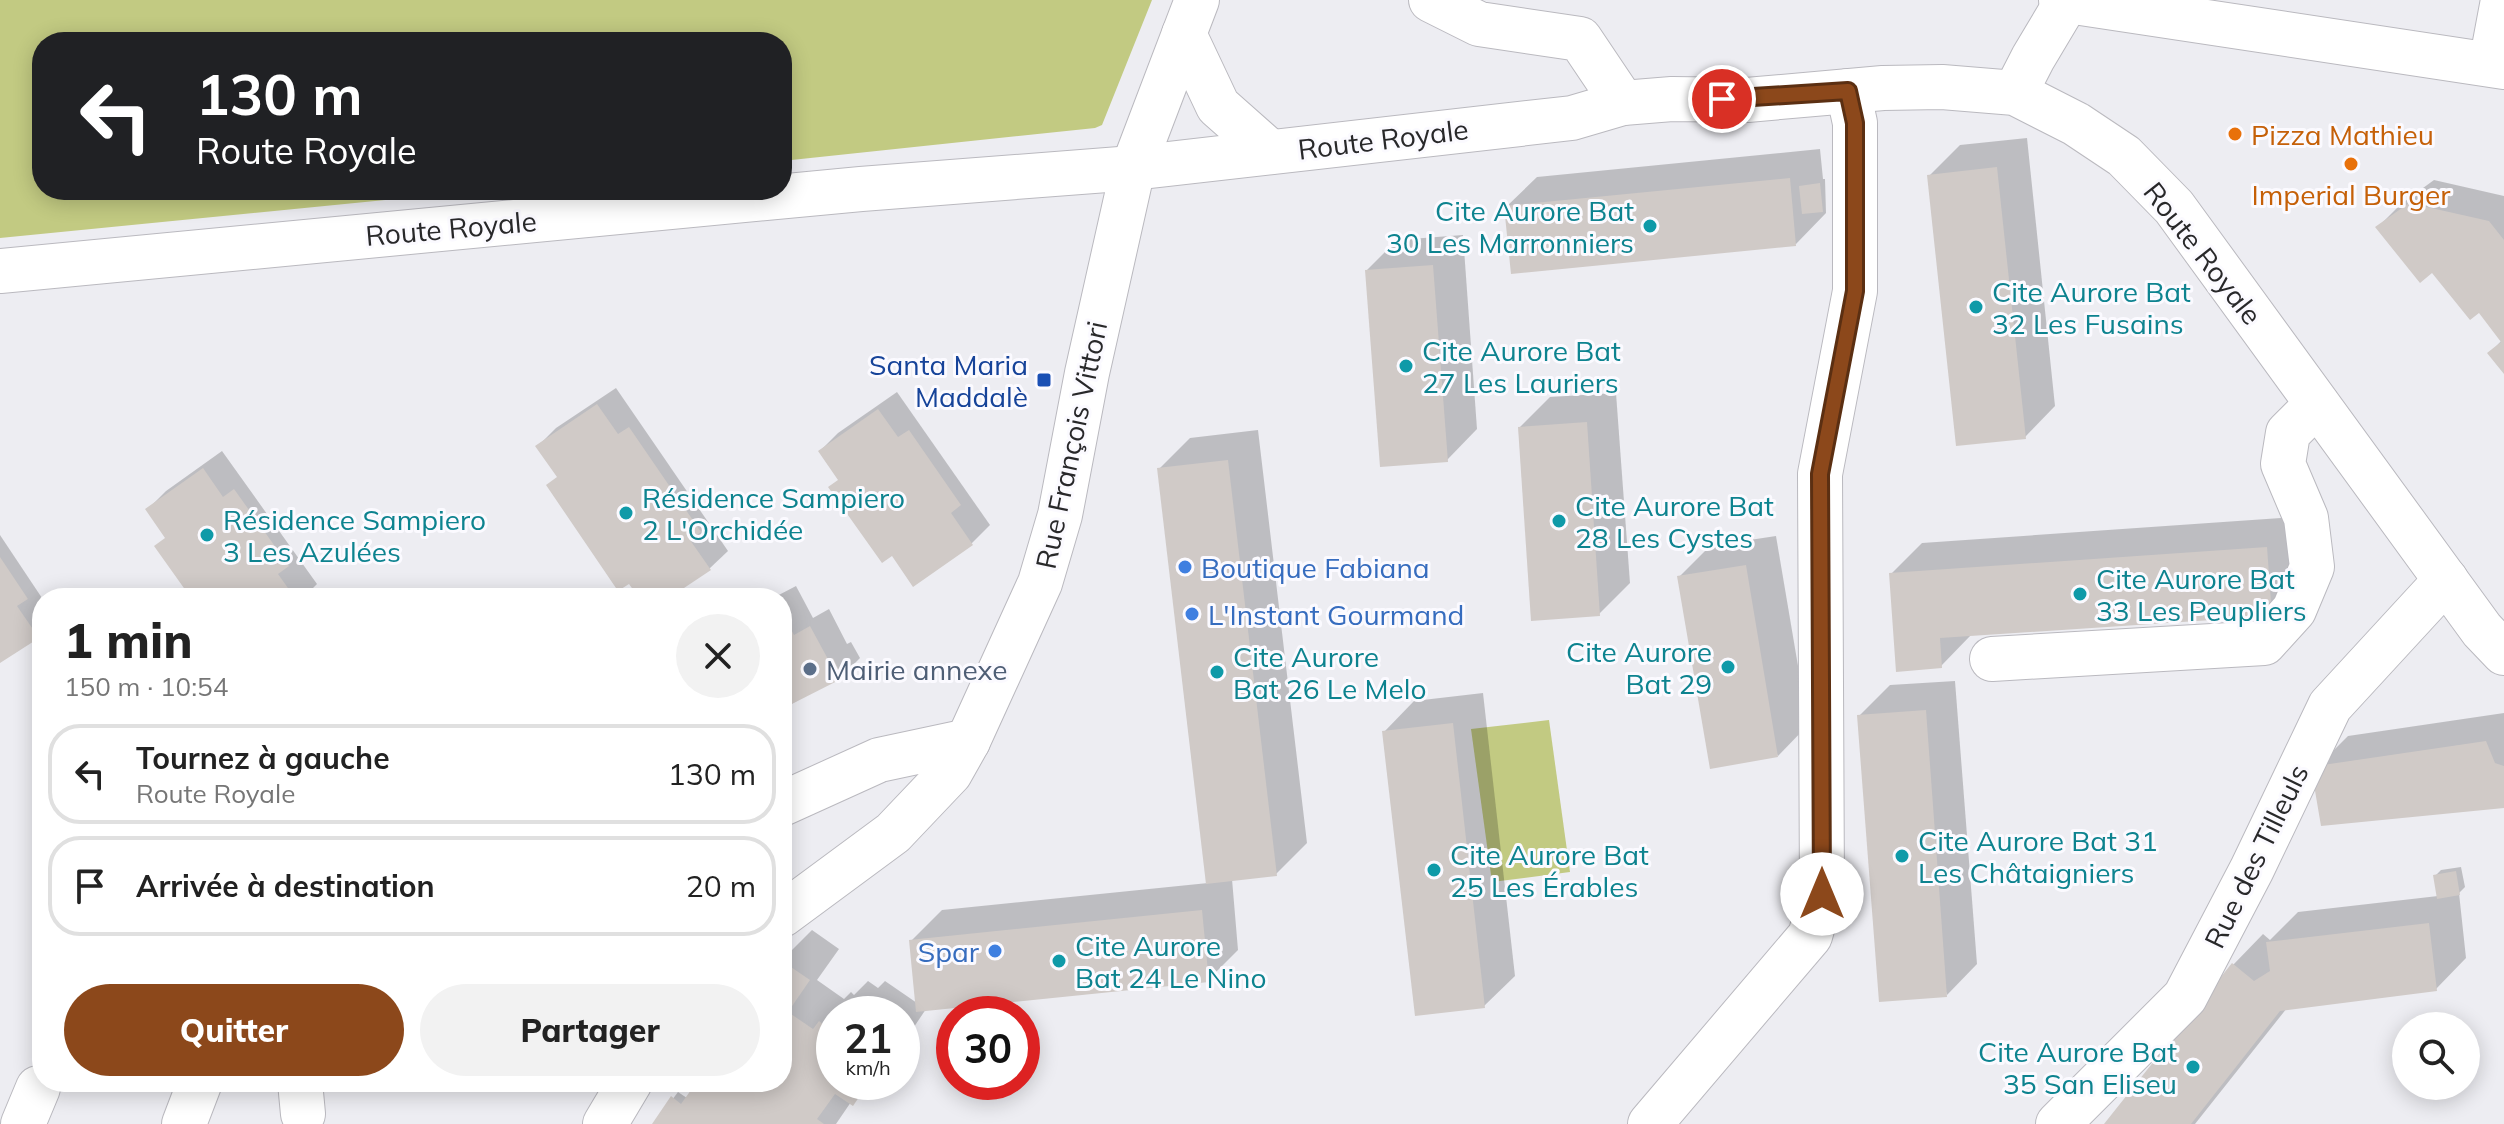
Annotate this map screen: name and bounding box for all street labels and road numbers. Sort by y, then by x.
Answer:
street label: Route Royale [1296,111,1470,167]
street label: Route Royale [2136,175,2270,331]
street label: Route Royale [364,203,538,253]
street label: Rue François Vittori [1028,318,1114,572]
street label: Rue des Tilleuls [2196,758,2316,954]

